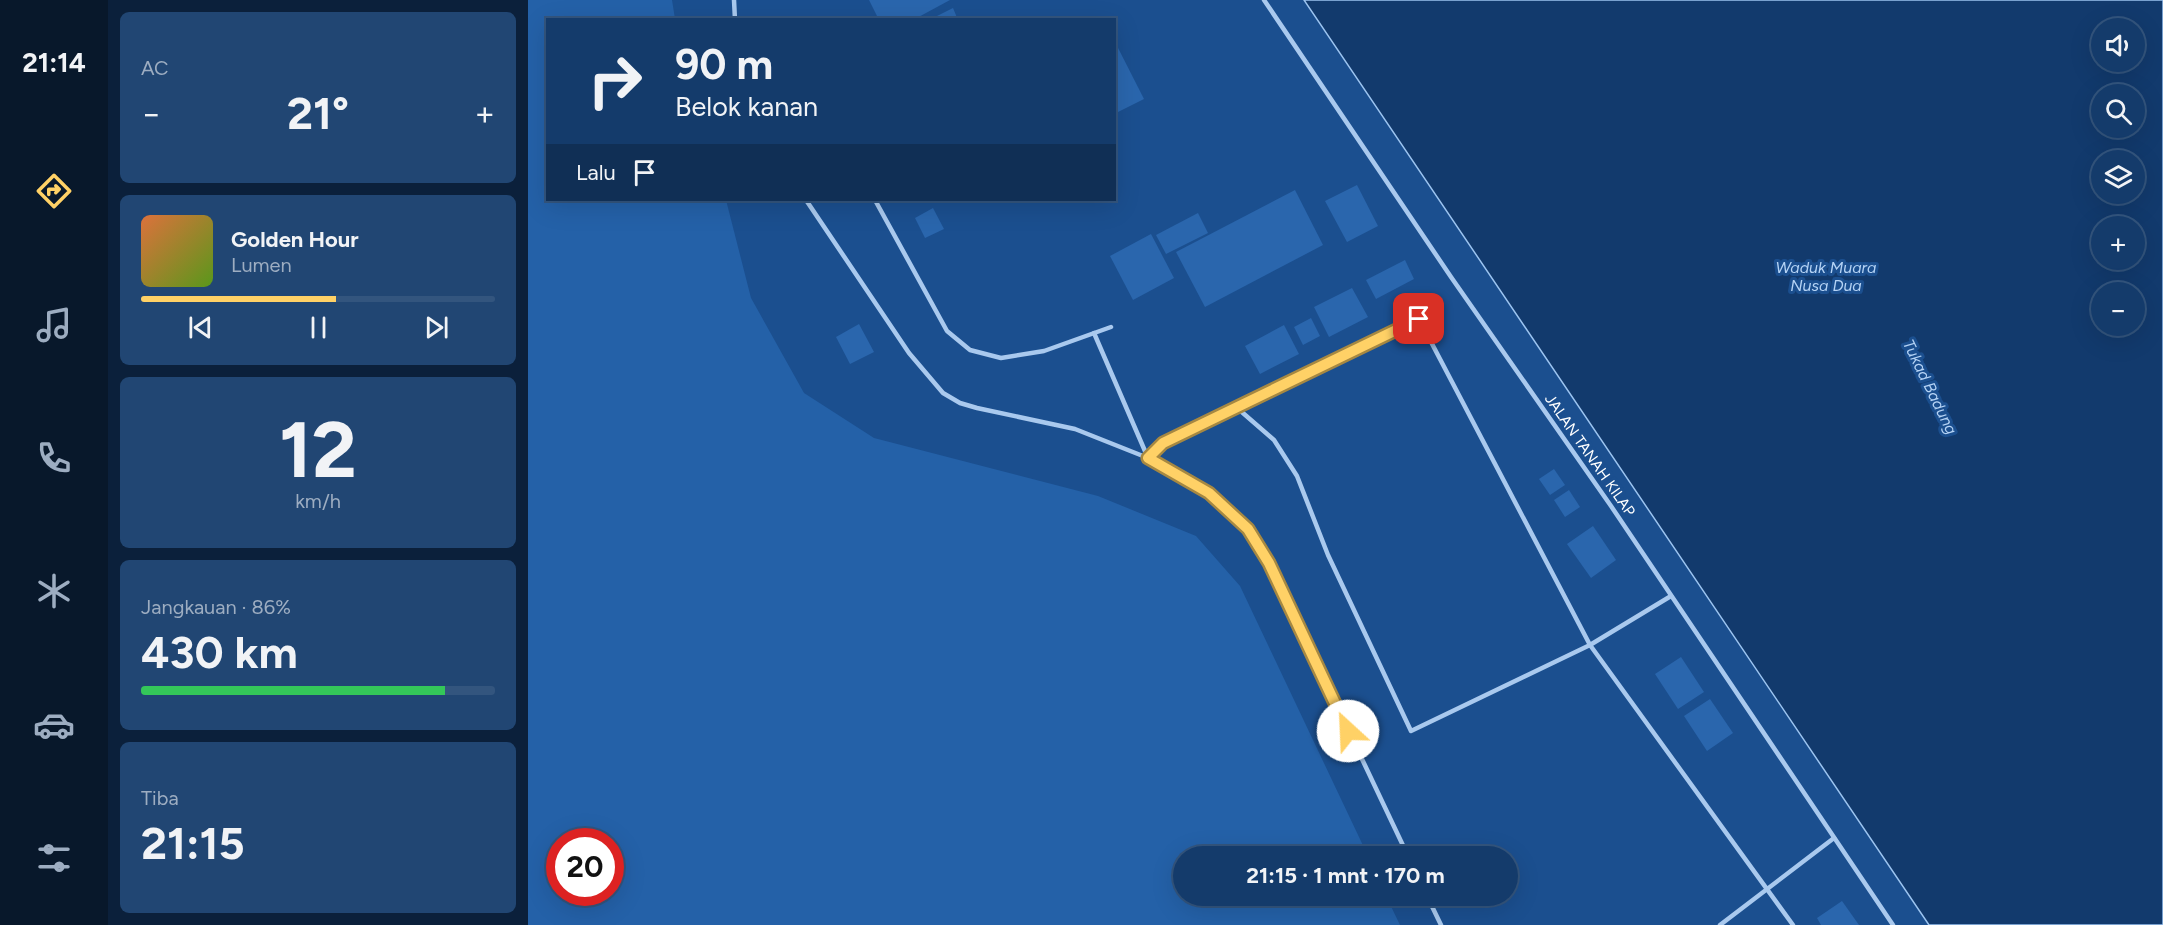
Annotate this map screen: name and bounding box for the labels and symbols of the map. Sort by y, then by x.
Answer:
water label: Waduk Muara Nusa Dua [1776,258,1876,295]
pin [1393,293,1444,344]
water label: Tukad Badung [1899,336,1961,438]
street label: JALAN TANAH KILAP [1541,390,1639,520]
position arrow [1316,699,1380,763]
speed limit sign: 20 [546,828,624,906]

